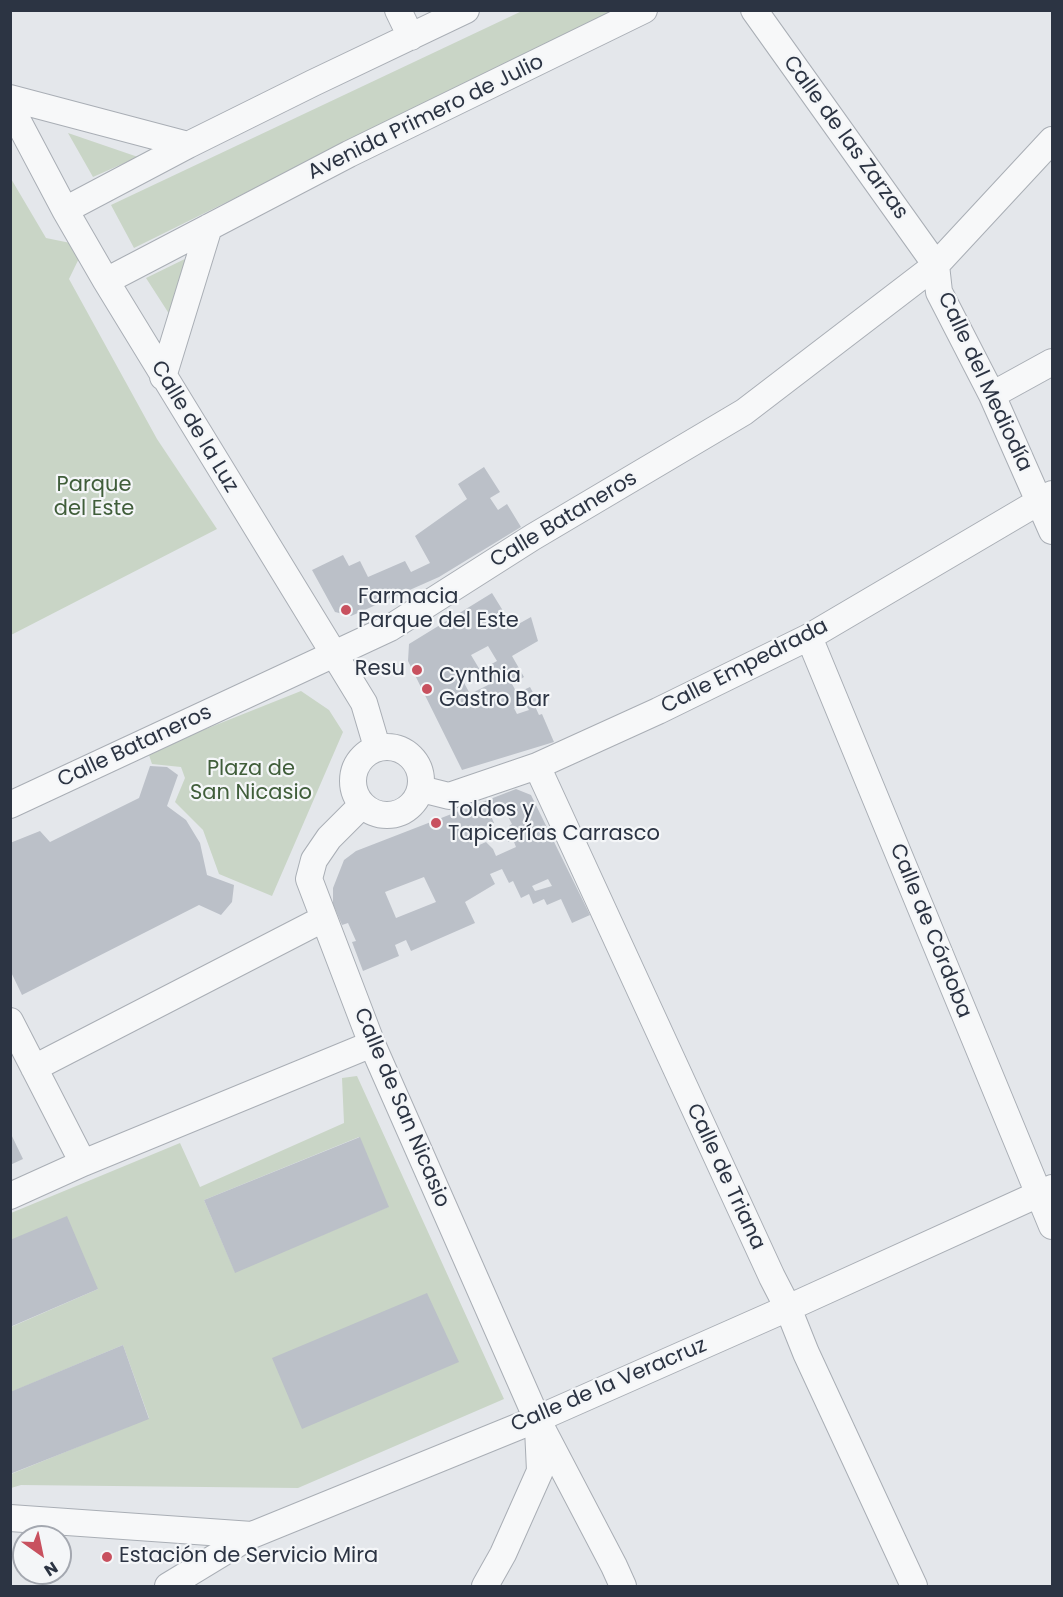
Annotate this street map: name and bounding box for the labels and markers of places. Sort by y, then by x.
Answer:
place label: Farmacia Parque del Este [358,585,519,635]
marker: Farmacia Parque del Este [339,603,353,617]
place label: Resu [355,657,405,683]
marker: Resu [410,663,424,677]
place label: Cynthia Gastro Bar [439,664,550,714]
marker: Cynthia Gastro Bar [420,682,434,696]
place label: Toldos y Tapicerías Carrasco [448,798,660,848]
marker: Toldos y Tapicerías Carrasco [429,816,443,830]
place label: Estación de Servicio Mira [119,1544,378,1570]
marker: Estación de Servicio Mira [100,1550,114,1564]

